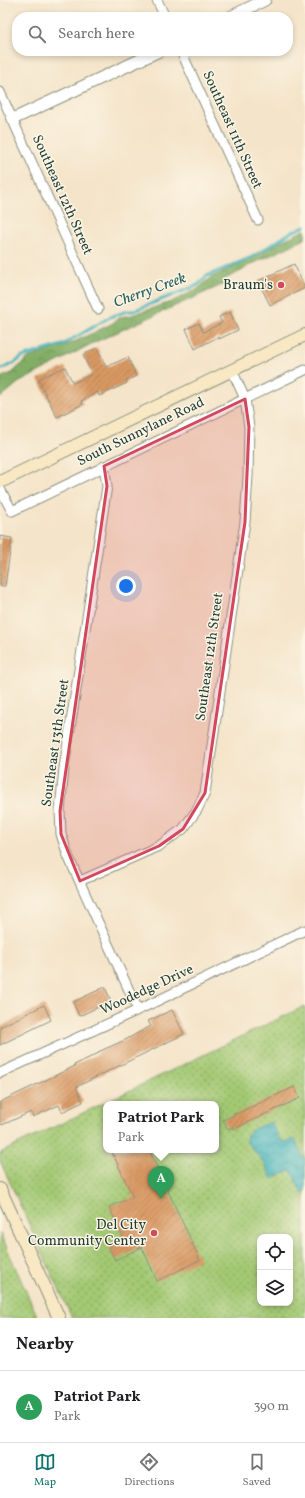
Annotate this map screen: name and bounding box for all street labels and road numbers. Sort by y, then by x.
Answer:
street label: Southeast 11th Street [197,68,267,192]
street label: Southeast 12th Street [27,132,97,258]
street label: South Sunnylane Road [74,393,208,471]
street label: Southeast 12th Street [192,592,228,722]
street label: Southeast 13th Street [38,678,74,808]
street label: Woodedge Drive [97,960,197,1020]

